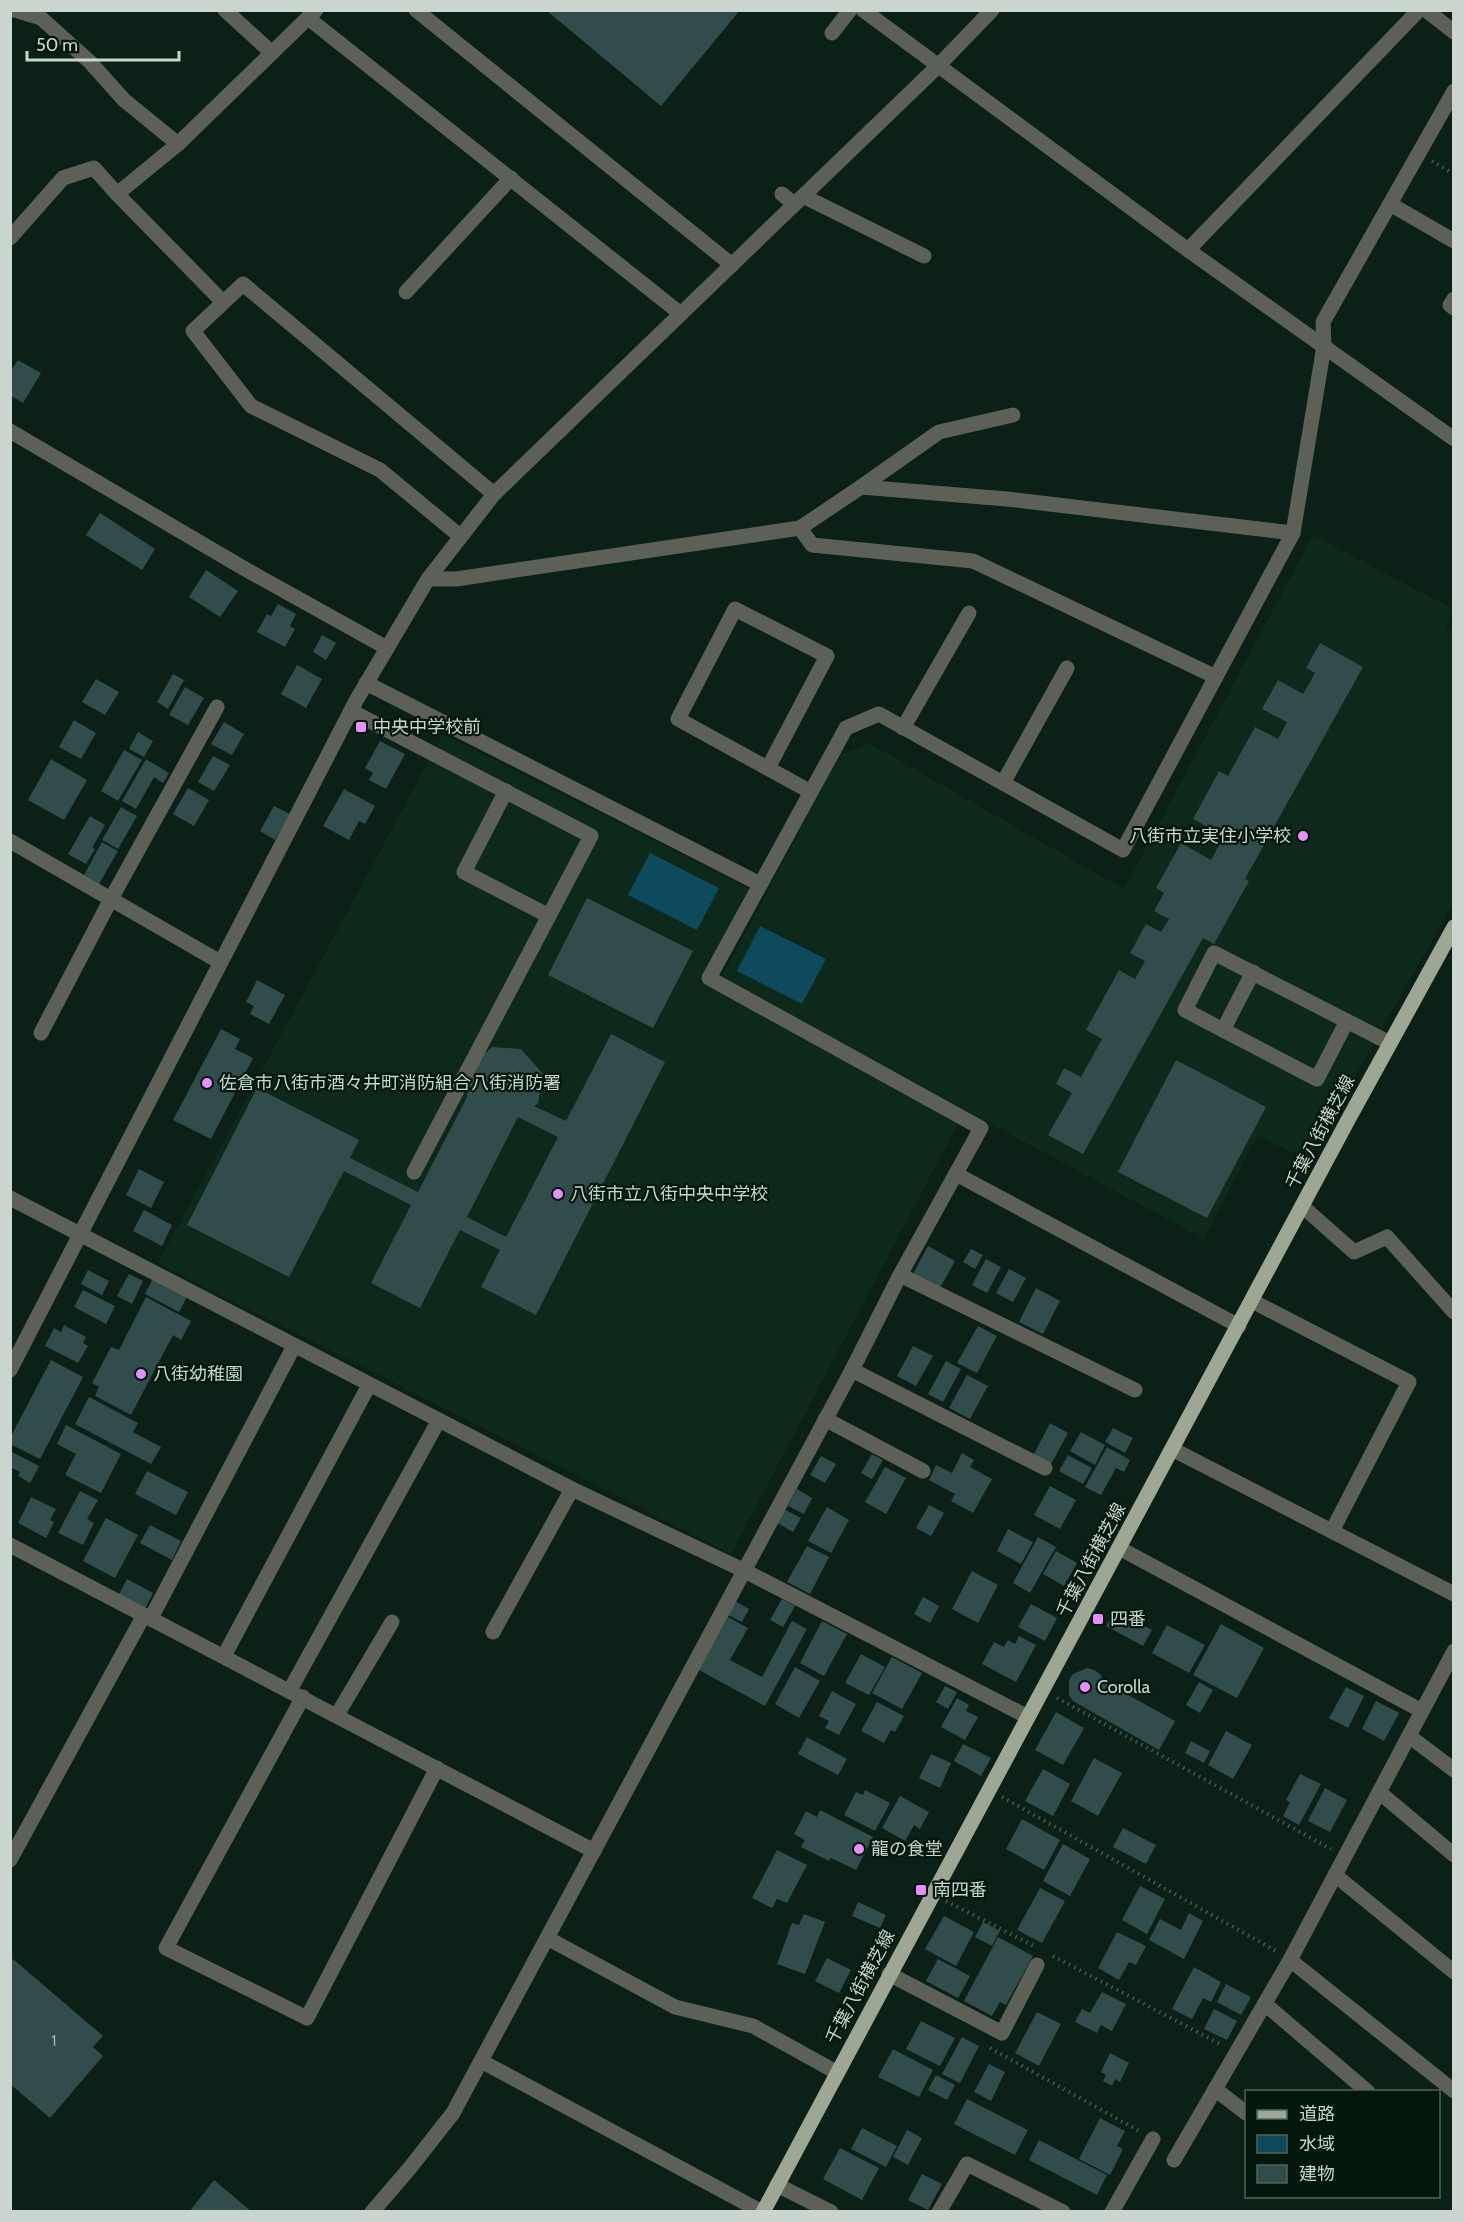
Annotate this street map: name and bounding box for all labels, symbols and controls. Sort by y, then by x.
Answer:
scale bar [27,24,178,62]
text: 50 m [36,34,78,56]
place label: 中央中学校前 [373,716,481,738]
marker: 中央中学校前 [354,720,368,734]
place label: 八街市立実住小学校 [1129,825,1291,847]
marker: 八街市立実住小学校 [1296,829,1310,843]
street label: 千葉八街横芝線 [1281,1071,1359,1193]
place label: 佐倉市八街市酒々井町消防組合八街消防署 [219,1072,561,1094]
marker: 佐倉市八街市酒々井町消防組合八街消防署 [200,1076,214,1090]
place label: 八街市立八街中央中学校 [570,1183,768,1205]
marker: 八街市立八街中央中学校 [551,1187,565,1201]
place label: 八街幼稚園 [153,1363,243,1385]
marker: 八街幼稚園 [134,1367,148,1381]
street label: 千葉八街横芝線 [1052,1499,1130,1621]
place label: 四番 [1110,1608,1146,1630]
marker: 四番 [1091,1612,1105,1626]
place label: Corolla [1097,1676,1151,1698]
marker: Corolla [1078,1680,1092,1694]
place label: 龍の食堂 [871,1838,943,1860]
marker: 龍の食堂 [852,1842,866,1856]
place label: 南四番 [933,1879,987,1901]
marker: 南四番 [914,1883,928,1897]
street label: 千葉八街横芝線 [821,1926,899,2048]
house number: 1 [52,2032,56,2050]
legend [1245,2090,1440,2198]
text: 道路 [1299,2103,1335,2125]
text: 水域 [1299,2133,1335,2155]
text: 建物 [1299,2163,1335,2185]

